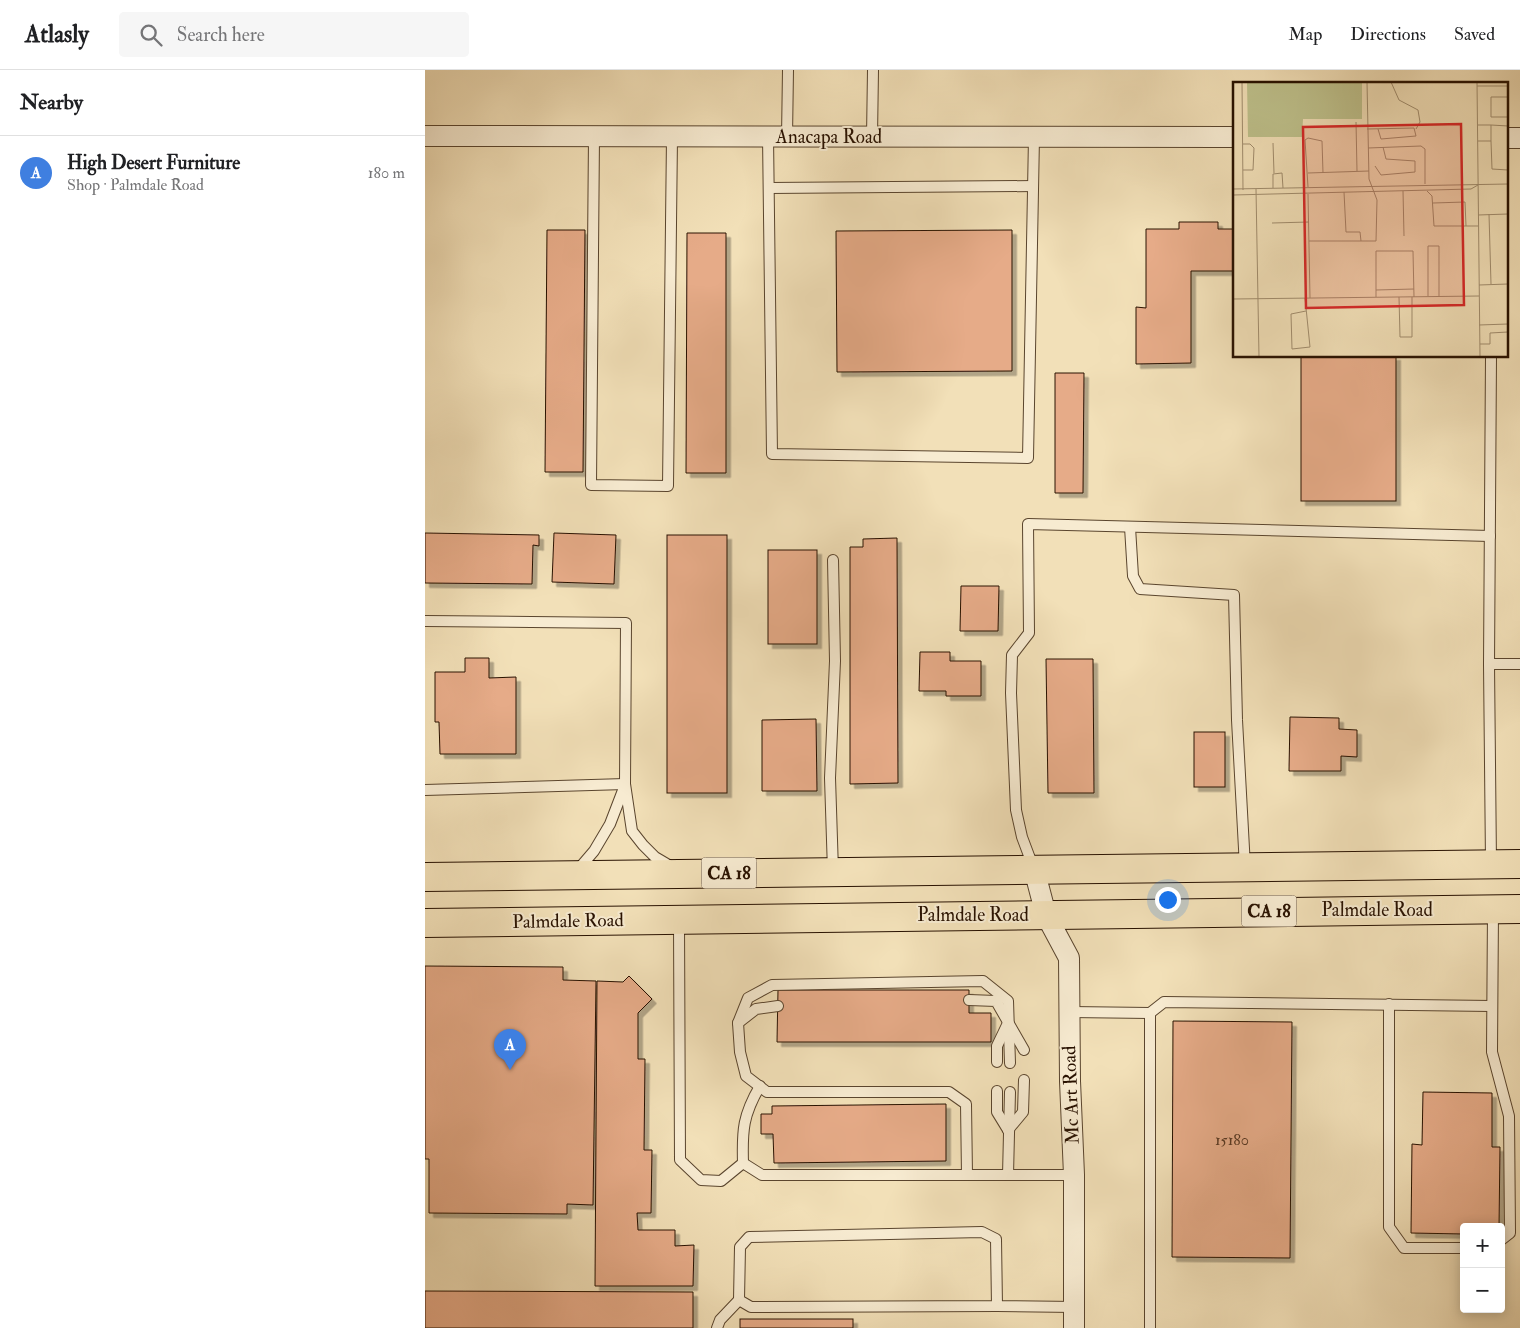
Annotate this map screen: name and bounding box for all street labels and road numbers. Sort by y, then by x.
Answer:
street label: Anacapa Road [775,125,883,150]
road number: CA 18 [701,858,757,888]
road number: CA 18 [1241,896,1297,926]
street label: Palmdale Road [1321,898,1433,922]
street label: Palmdale Road [917,903,1029,927]
street label: Palmdale Road [512,908,625,934]
street label: Mc Art Road [1057,1045,1085,1145]

